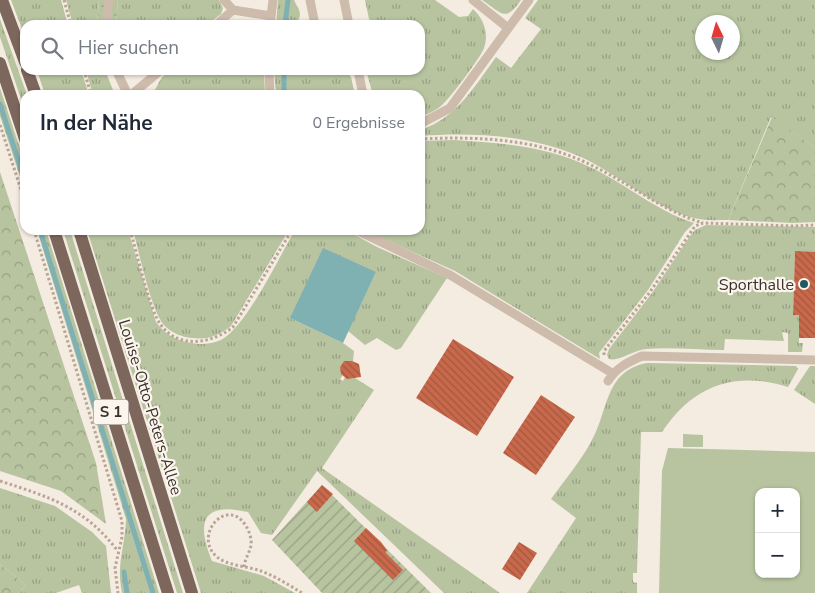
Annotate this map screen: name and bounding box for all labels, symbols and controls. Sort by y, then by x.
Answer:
north arrow [695,15,740,60]
search box [20,20,425,75]
icon: search [38,34,66,62]
text: Hier suchen [78,35,179,61]
text: In der Nähe [40,109,153,137]
text: 0 Ergebnisse [312,112,405,134]
place label: Sporthalle [719,274,794,296]
marker: Sporthalle [798,278,810,290]
street label: Louise-Otto-Peters-Allee [113,317,187,498]
road number: S 1 [94,400,128,424]
map controls [755,488,800,578]
button: + [755,488,800,533]
button: − [755,533,800,578]

